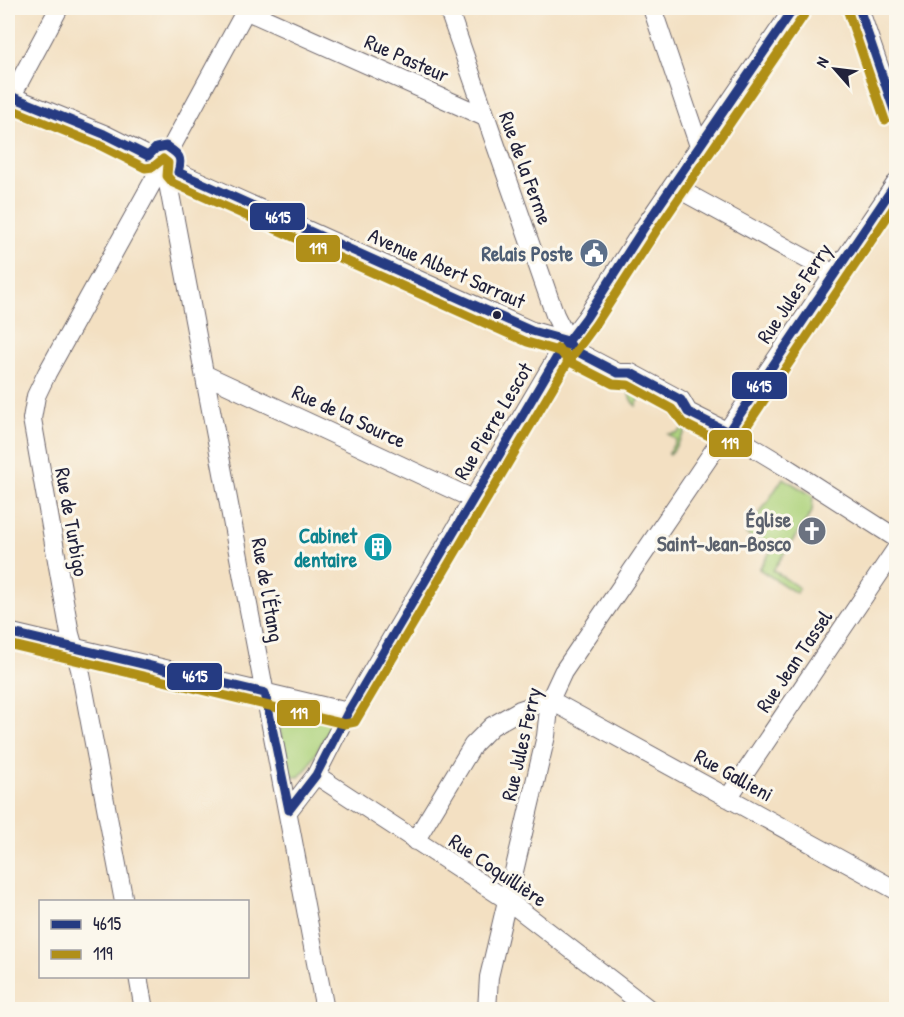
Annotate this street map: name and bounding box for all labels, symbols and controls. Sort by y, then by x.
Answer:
street label: Rue Pasteur [360,27,454,89]
north arrow [805,39,865,99]
text: N [810,53,834,71]
street label: Rue de la Ferme [492,108,560,228]
line badge: 4615 [249,202,306,231]
text: 4615 [266,206,291,228]
street label: Avenue Albert Sarraut [364,220,531,316]
line badge: 119 [295,234,341,263]
text: 119 [309,237,327,259]
public building icon: Relais Poste [578,237,610,269]
street label: Rue Jules Ferry [750,237,838,349]
place label: Relais Poste [481,239,574,268]
unlabelled marker [491,309,503,321]
street label: Rue Pierre Lescot [447,356,540,485]
line badge: 4615 [731,371,788,400]
text: 4615 [747,375,772,397]
street label: Rue de la Source [287,377,411,455]
line badge: 119 [708,429,753,458]
text: 119 [721,432,739,454]
street label: Rue de Turbigo [48,465,96,579]
place label: Église Saint-Jean-Bosco [657,505,792,558]
church icon: Église Saint-Jean-Bosco [796,515,828,547]
place label: Cabinet dentaire [294,521,358,574]
building icon: Cabinet dentaire [362,531,394,563]
street label: Rue de l'Étang [245,536,291,644]
street label: Rue Jean Tassel [749,604,839,718]
line badge: 4615 [166,662,223,691]
text: 4615 [183,665,208,687]
street label: Rue Jules Ferry [494,684,548,804]
line badge: 119 [276,699,321,727]
text: 119 [290,702,308,724]
street label: Rue Gallieni [689,742,779,808]
street label: Rue Coquillière [443,827,553,913]
legend [39,900,249,978]
text: 4615 [93,911,121,936]
text: 119 [93,941,113,966]

